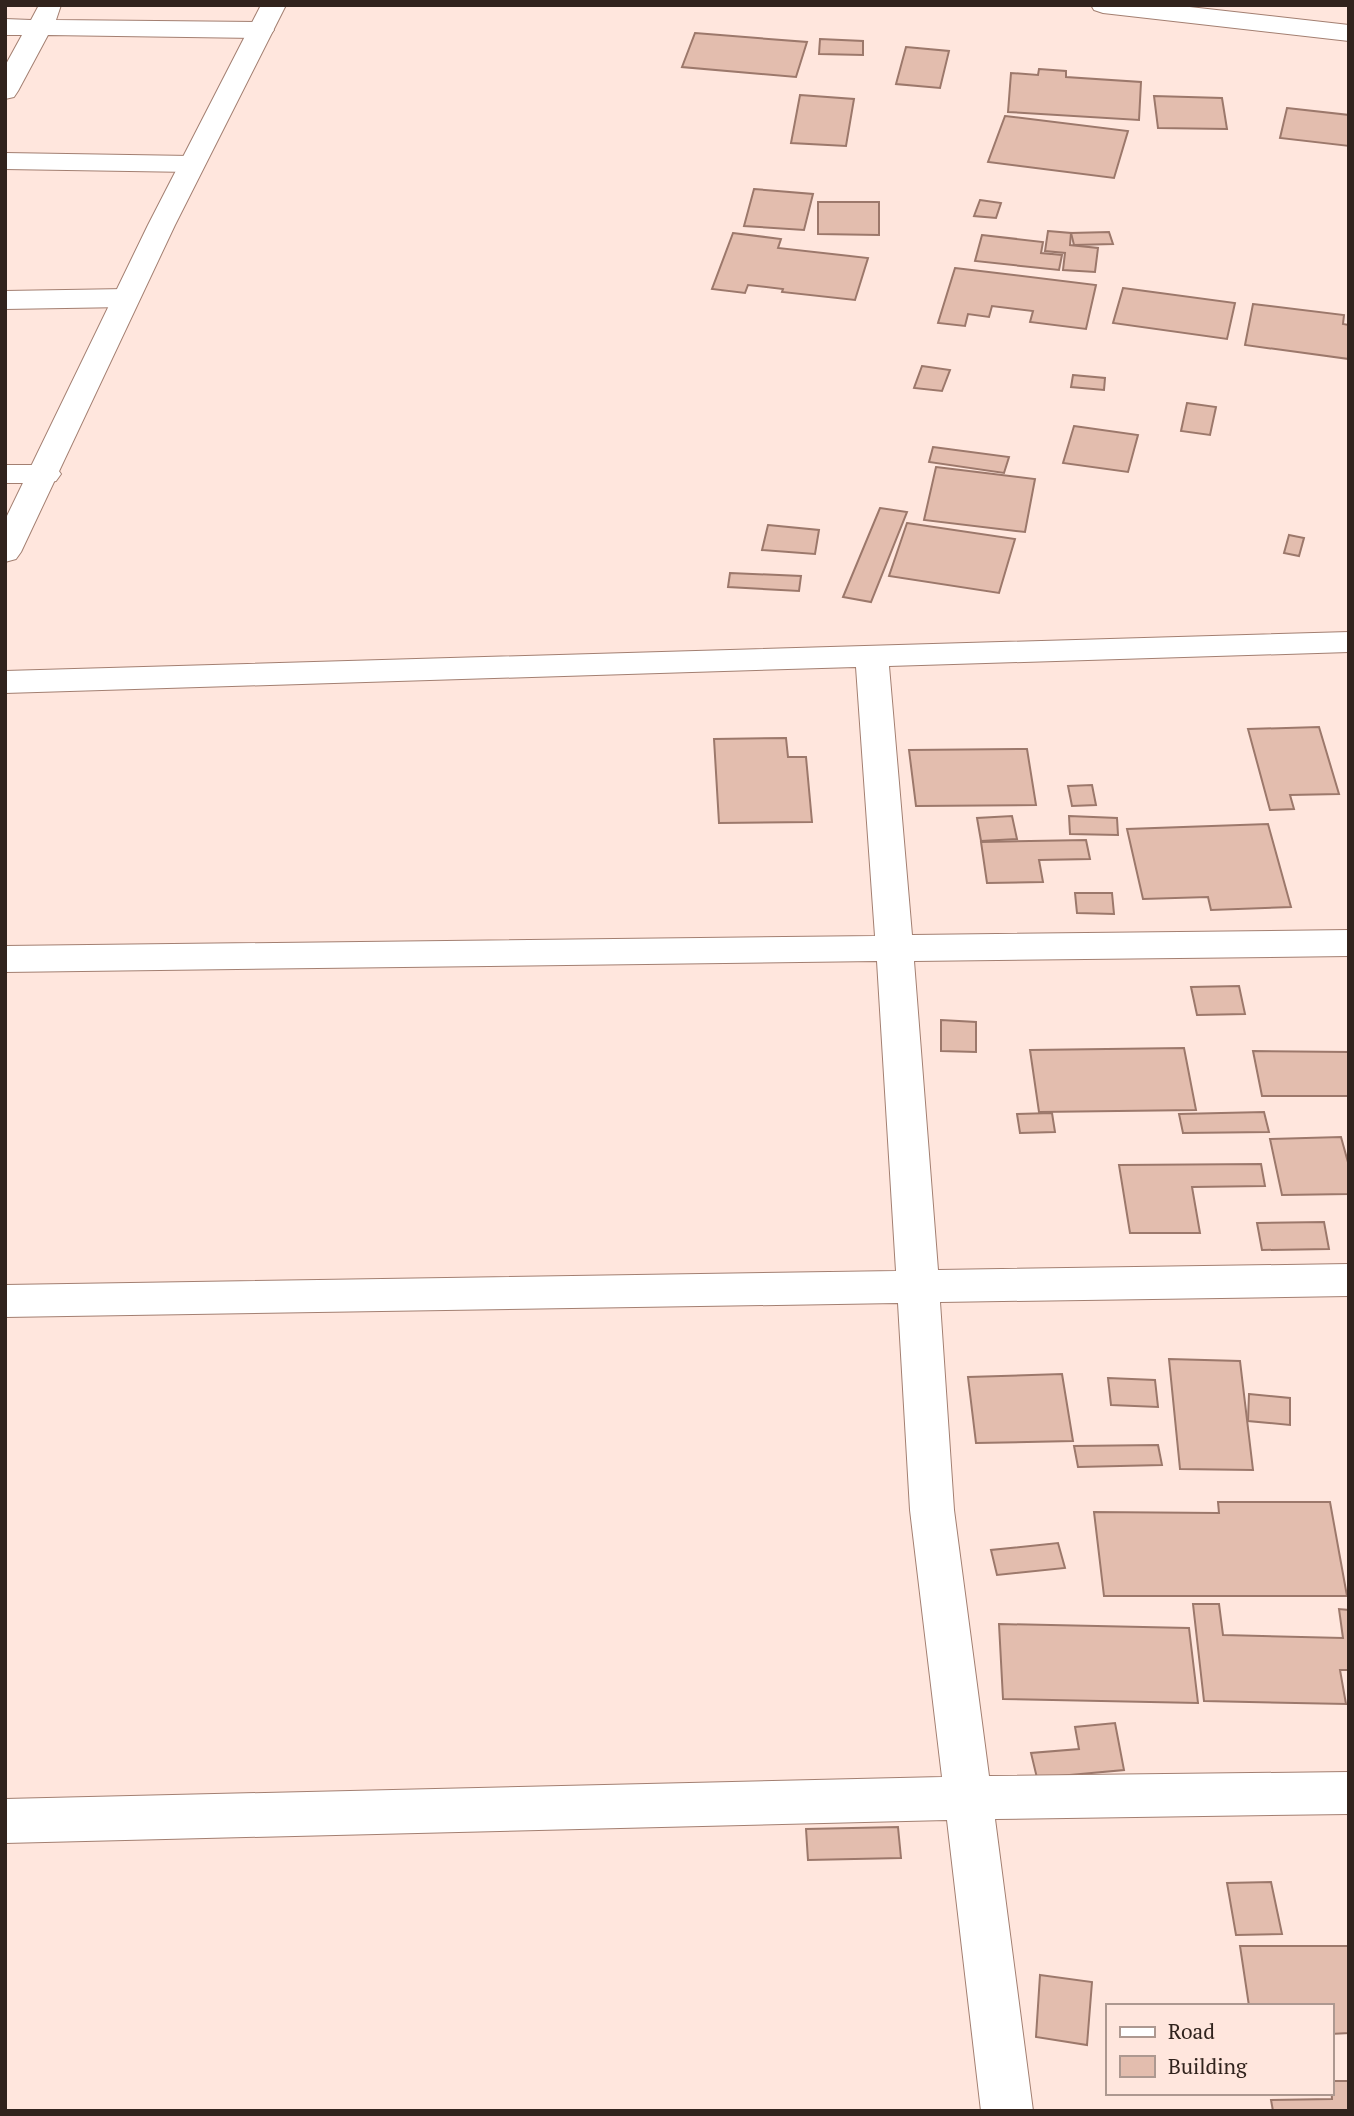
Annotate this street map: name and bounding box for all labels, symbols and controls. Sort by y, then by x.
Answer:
legend [1106,2004,1333,2095]
text: Road [1168,2017,1215,2045]
text: Building [1168,2052,1248,2080]

